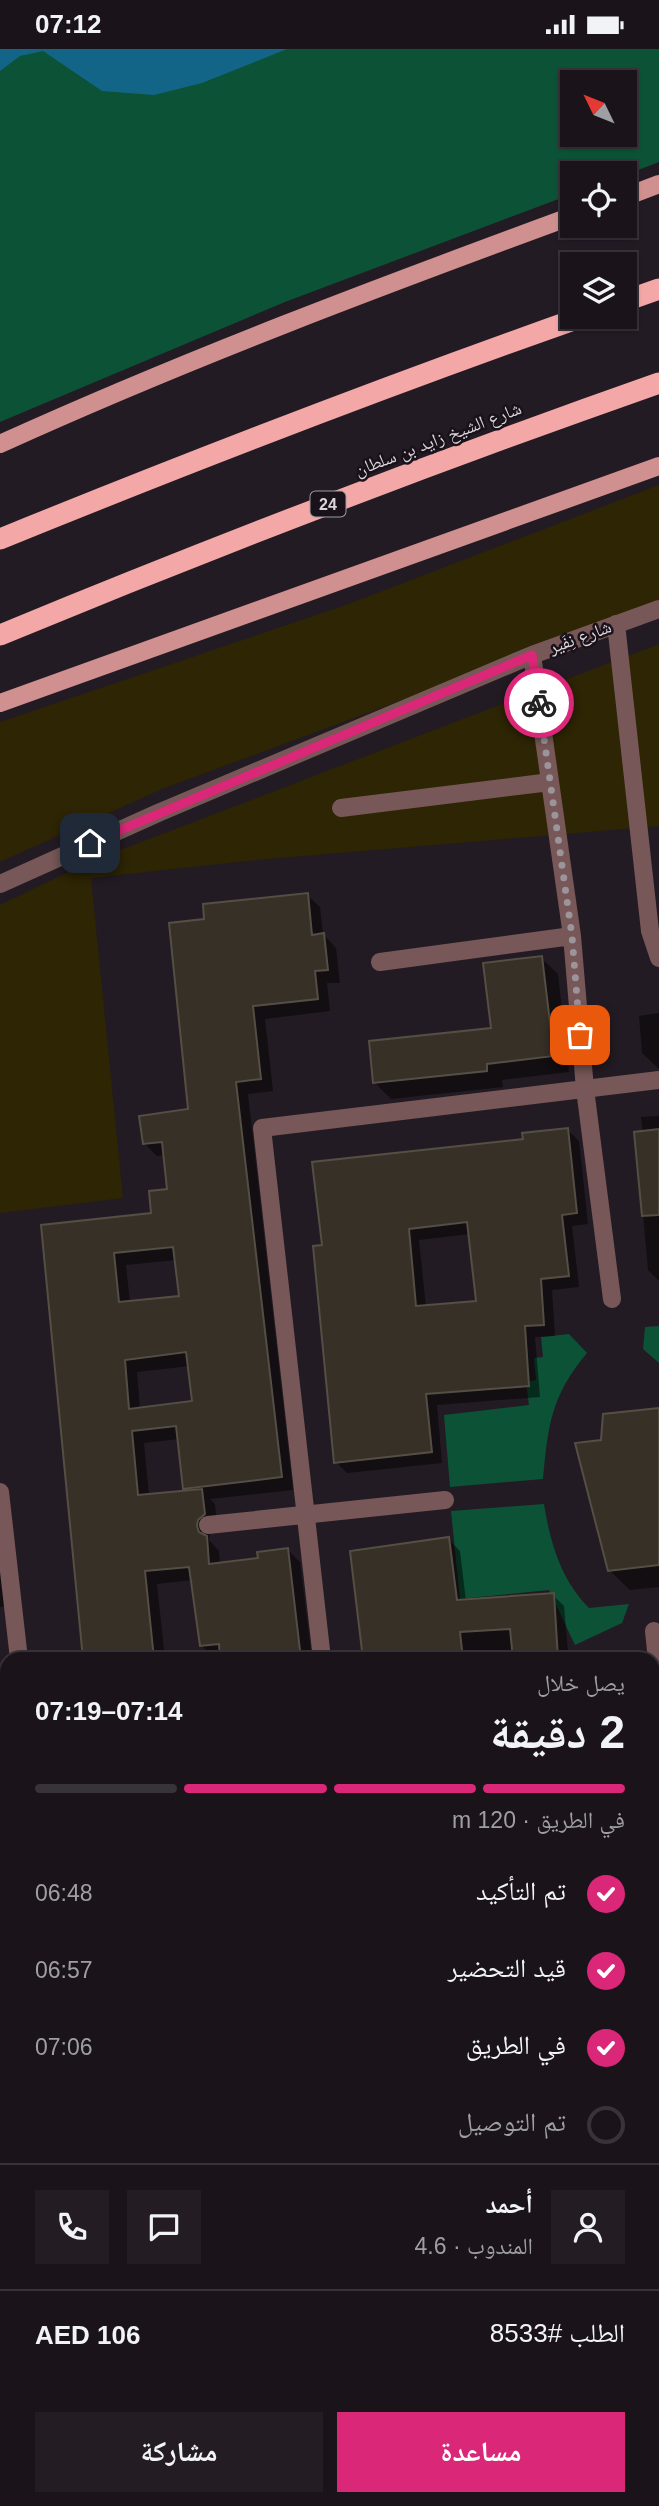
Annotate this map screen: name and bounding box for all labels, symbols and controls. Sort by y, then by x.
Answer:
text: 07:12 [35,9,102,39]
north arrow [560,70,637,147]
map controls [560,70,637,329]
button: locate [560,161,637,238]
button: layers [560,252,637,329]
street label: شارع الشيخ زايد بن سلطان [352,398,525,482]
road number: 24 [310,491,346,517]
street label: شارع نِفَير [545,617,614,659]
courier [504,668,574,738]
icon: bike [520,684,558,722]
pin [60,813,120,873]
icon: home [71,824,109,862]
pin [550,1005,610,1065]
icon: bag [561,1016,599,1054]
text: يصل خلال [537,1670,625,1696]
text: 07:14–07:19 [35,1696,182,1726]
text: 2 دقيقة [490,1706,625,1758]
text: في الطريق · 120 m [452,1807,625,1833]
icon: check [587,1875,625,1913]
text: تم التأكيد [476,1876,566,1906]
text: 06:48 [35,1880,93,1906]
icon: check [587,1952,625,1990]
text: قيد التحضير [448,1953,566,1983]
text: 06:57 [35,1957,93,1983]
icon: check [587,2029,625,2067]
text: في الطريق [466,2030,566,2060]
text: 07:06 [35,2034,93,2060]
text: تم التوصيل [458,2107,566,2137]
text: أحمد [485,2189,533,2219]
button: phone [35,2190,109,2264]
button: chat [127,2190,201,2264]
button: person [551,2190,625,2264]
text: المندوب · 4.6 [415,2233,533,2259]
text: الطلب #8533 [490,2318,625,2348]
text: AED 106 [35,2320,141,2350]
button: مشاركة [35,2412,323,2492]
button: مساعدة [337,2412,625,2492]

